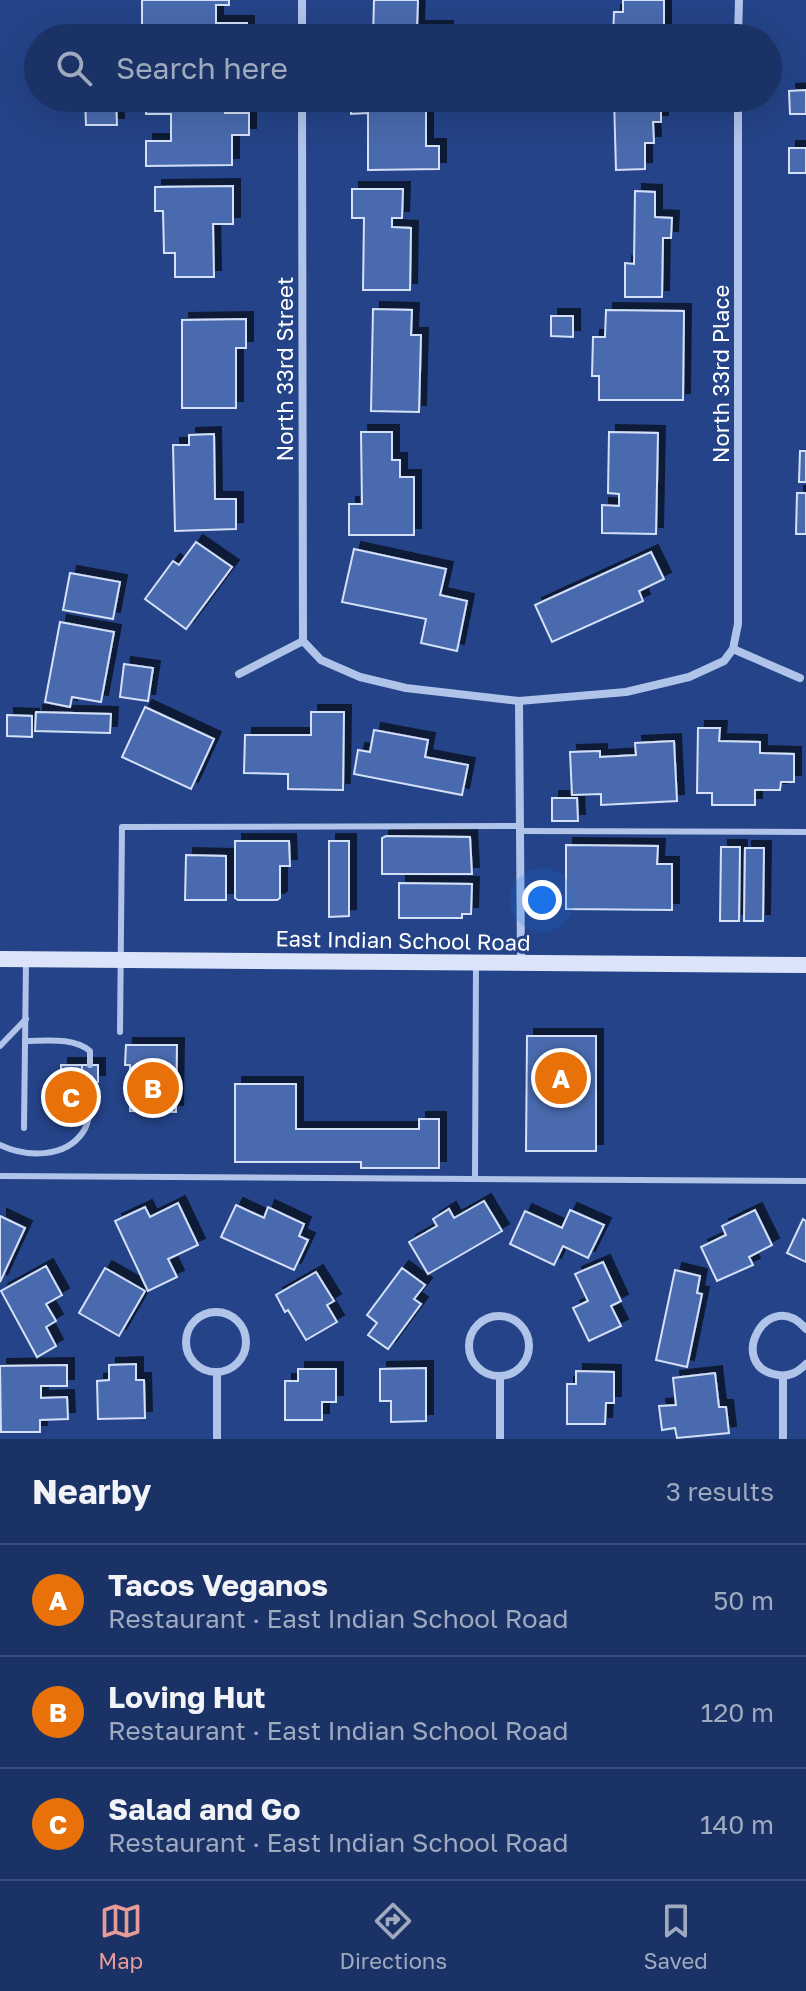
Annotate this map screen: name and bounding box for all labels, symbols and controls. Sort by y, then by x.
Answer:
search box [24,24,782,112]
icon: search [52,46,96,90]
text: Search here [116,50,288,86]
street label: North 33rd Street [271,276,298,462]
street label: North 33rd Place [707,285,734,463]
your location [522,880,562,920]
street label: East Indian School Road [275,924,531,956]
pin: A [535,1048,587,1108]
pin: B [127,1058,179,1118]
pin: C [45,1067,97,1127]
text: Nearby [32,1471,152,1511]
text: 3 results [666,1476,774,1507]
text: Tacos Veganos [108,1567,328,1603]
text: A [49,1585,67,1616]
text: 50 m [713,1585,774,1616]
text: Restaurant · East Indian School Road [108,1603,568,1634]
text: Loving Hut [108,1679,265,1715]
text: B [49,1697,67,1728]
text: 120 m [701,1697,774,1728]
text: Restaurant · East Indian School Road [108,1715,568,1746]
text: Salad and Go [108,1791,300,1827]
text: C [49,1809,67,1840]
text: 140 m [700,1809,774,1840]
text: Restaurant · East Indian School Road [108,1827,568,1858]
tab: Map [98,1899,143,1974]
tab: Directions [340,1899,447,1974]
tab: Saved [644,1899,708,1974]

